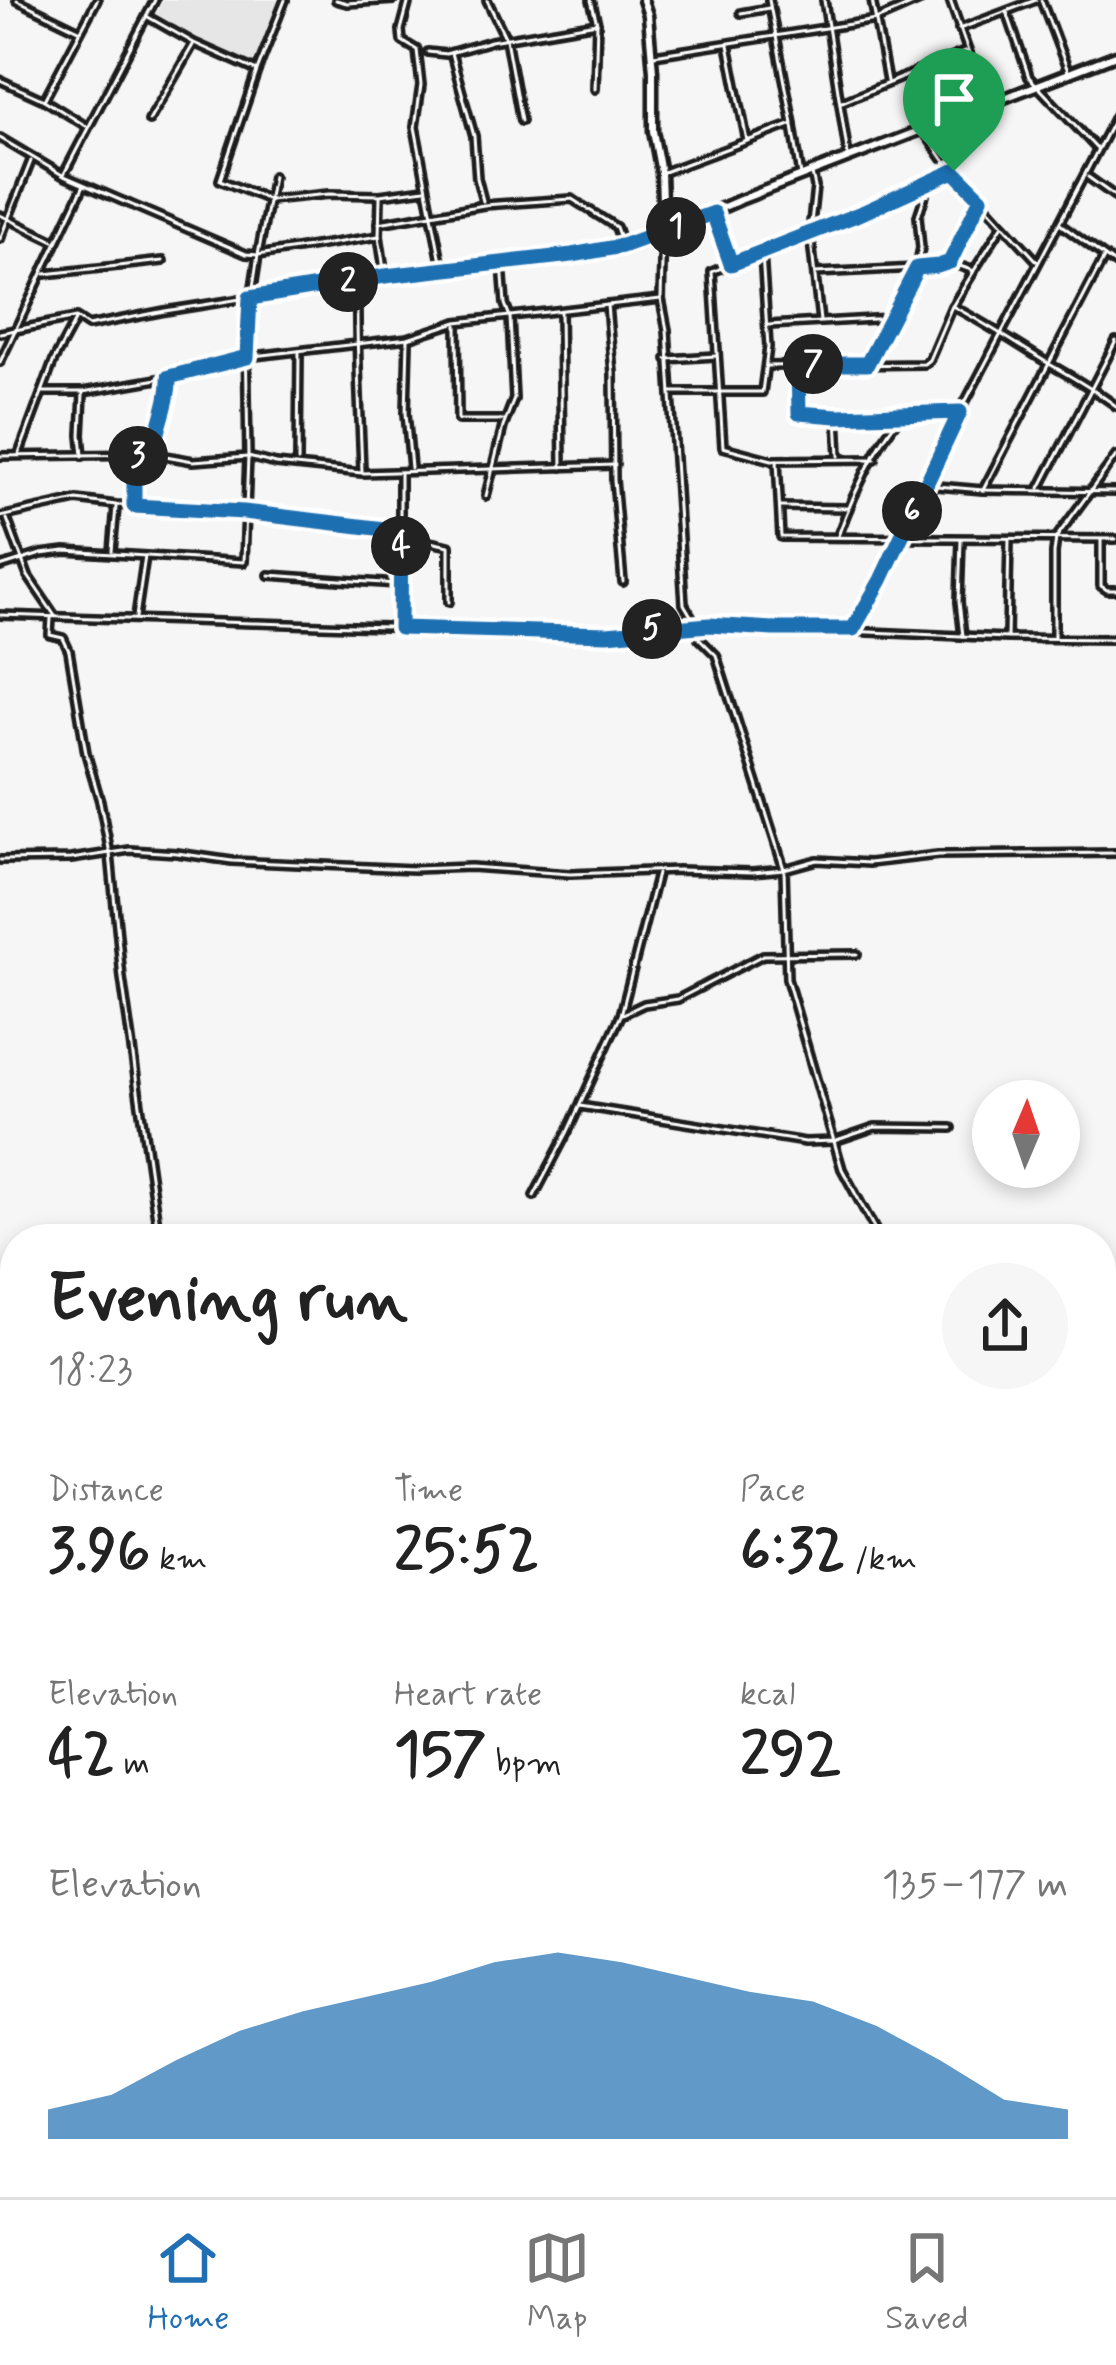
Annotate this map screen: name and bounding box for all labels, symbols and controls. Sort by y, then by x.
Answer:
pin [903,48,1005,171]
icon: arrive [921,66,987,132]
pin: 1 [646,197,706,257]
text: 1 [669,205,683,249]
pin: 2 [318,252,378,312]
text: 2 [340,260,356,304]
pin: 7 [783,334,843,394]
text: 7 [803,342,823,386]
pin: 3 [108,426,168,486]
text: 3 [131,434,145,478]
pin: 6 [882,481,942,541]
text: 6 [904,489,920,533]
pin: 4 [371,516,431,576]
text: 4 [391,524,411,568]
pin: 5 [622,599,682,659]
text: 5 [642,607,662,651]
north arrow [972,1080,1080,1188]
map controls [972,1080,1080,1188]
text: Evening run [48,1258,408,1344]
button: share [942,1263,1068,1389]
text: 18:23 [48,1346,133,1397]
text: Distance [48,1469,164,1513]
text: Time [394,1469,463,1513]
text: Pace [740,1469,806,1513]
text: 3.96 [48,1513,150,1592]
text: 25:52 [394,1513,539,1592]
text: 6:32 [740,1513,846,1592]
text: km [150,1538,207,1582]
text: /km [846,1538,917,1582]
text: Elevation [48,1673,178,1717]
text: Heart rate [394,1673,542,1717]
text: kcal [740,1673,795,1717]
text: 42 [48,1717,115,1796]
text: 157 [394,1717,486,1796]
text: 292 [740,1717,841,1796]
text: m [115,1742,150,1786]
text: bpm [486,1742,562,1786]
text: Elevation [48,1860,202,1911]
text: 135–177 m [882,1860,1068,1911]
tab: Home [147,2225,229,2341]
tab: Map [524,2225,590,2341]
tab: Saved [885,2225,969,2341]

